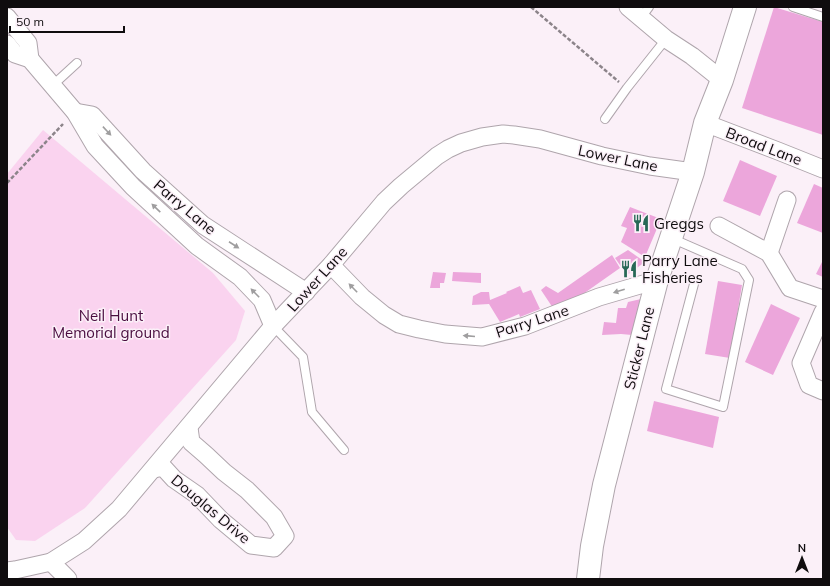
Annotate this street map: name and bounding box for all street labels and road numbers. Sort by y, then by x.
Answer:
street label: Broad Lane [723,123,805,169]
street label: Lower Lane [576,140,660,176]
street label: Parry Lane [150,175,220,239]
street label: Lower Lane [283,242,351,316]
street label: Parry Lane [493,300,571,342]
street label: Sticker Lane [620,305,658,391]
street label: Douglas Drive [167,470,255,548]

